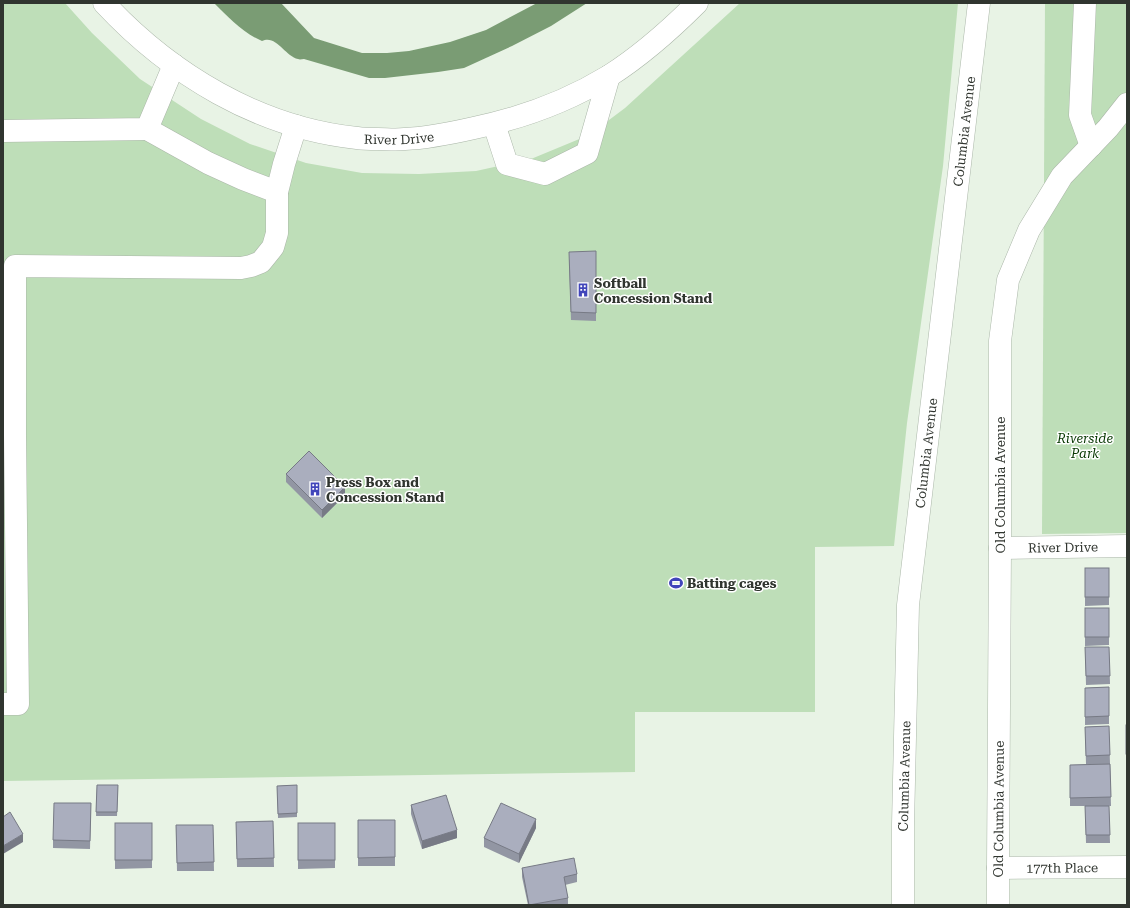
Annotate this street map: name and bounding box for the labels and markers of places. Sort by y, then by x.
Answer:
place label: Softball Concession Stand [594,276,712,306]
building icon: Softball Concession Stand [575,282,591,298]
place label: Press Box and Concession Stand [326,475,444,505]
building icon: Press Box and Concession Stand [307,481,323,497]
sports icon: Batting cages [668,575,684,591]
place label: Batting cages [687,576,777,591]

